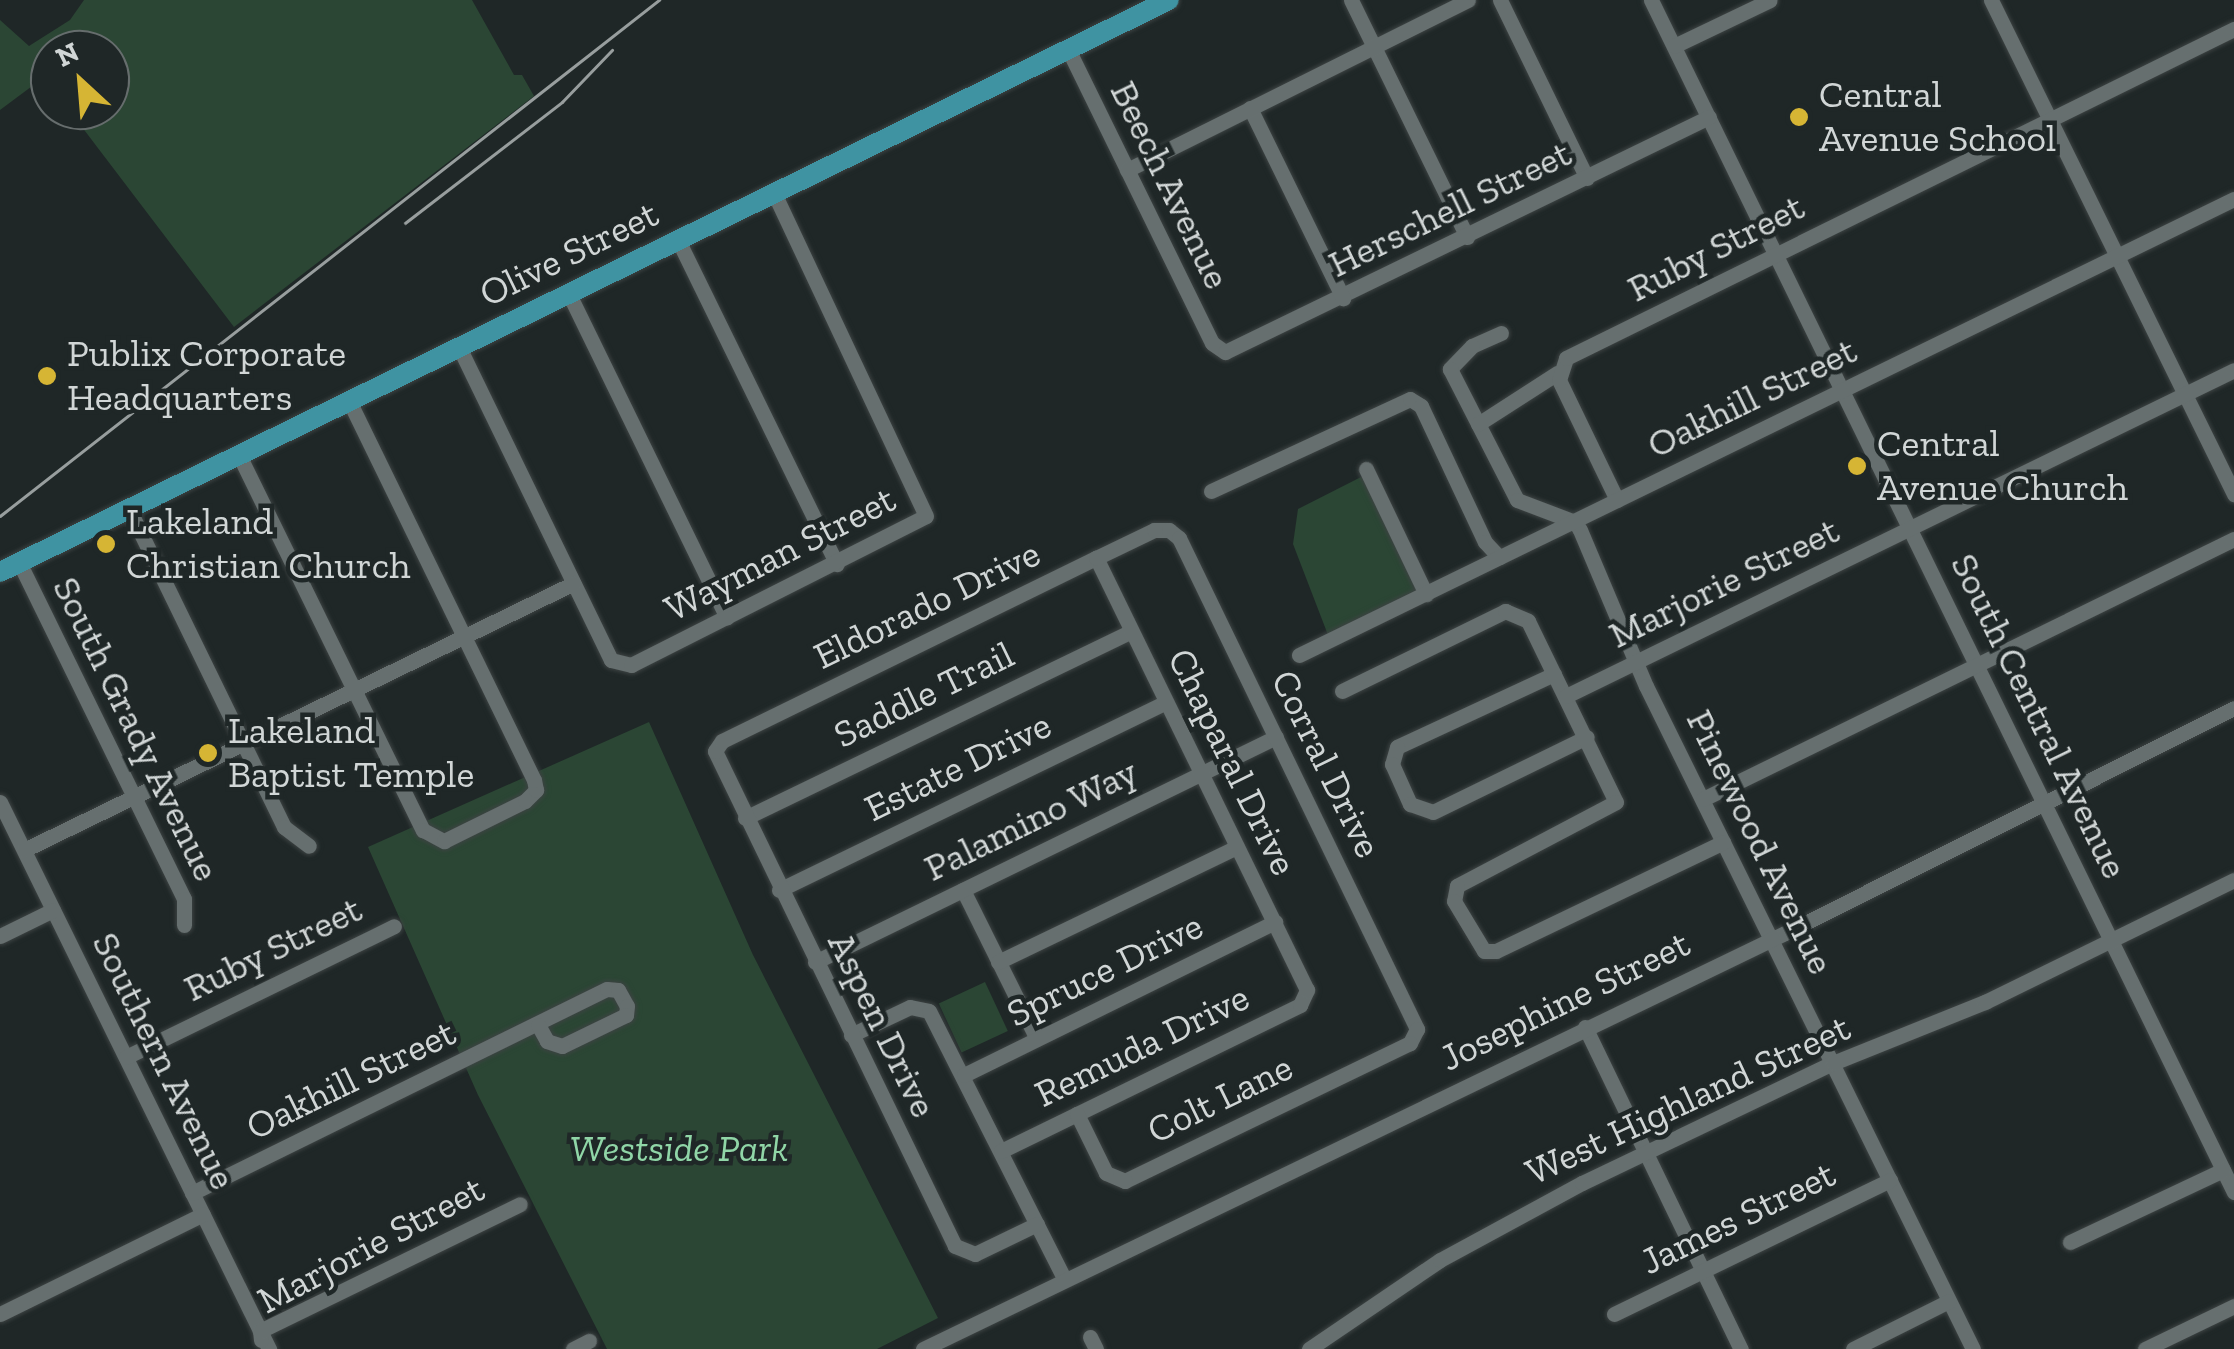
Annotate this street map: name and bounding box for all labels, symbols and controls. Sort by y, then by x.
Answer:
north arrow [30,30,130,130]
text: N [51,35,84,74]
place label: Central Avenue School [1819,72,2056,162]
street label: Beech Avenue [1100,73,1240,297]
marker: Central Avenue School [1788,106,1810,128]
street label: Herschell Street [1321,131,1579,287]
street label: Ruby Street [1620,184,1812,312]
street label: Olive Street [472,191,666,317]
street label: Oakhill Street [1640,328,1864,468]
place label: Publix Corporate Headquarters [67,331,346,420]
marker: Publix Corporate Headquarters [36,365,58,387]
place label: Central Avenue Church [1877,421,2128,510]
marker: Central Avenue Church [1846,455,1868,477]
street label: Wayman Street [657,476,903,632]
place label: Lakeland Christian Church [126,499,411,588]
street label: Marjorie Street [1602,508,1846,658]
street label: Eldorado Drive [807,531,1047,679]
marker: Lakeland Christian Church [95,533,117,555]
street label: South Central Avenue [1940,546,2138,886]
street label: South Grady Avenue [42,569,230,889]
street label: Saddle Trail [826,632,1022,758]
street label: Chaparal Drive [1158,641,1306,883]
street label: Corral Drive [1261,663,1391,865]
street label: Estate Drive [857,702,1059,832]
street label: Pinewood Avenue [1676,702,1844,982]
place label: Lakeland Baptist Temple [228,708,475,798]
marker: Lakeland Baptist Temple [197,742,219,764]
street label: Palamino Way [917,749,1145,891]
street label: Ruby Street [176,886,370,1012]
street label: Spruce Drive [1000,903,1210,1037]
street label: Josephine Street [1433,921,1697,1081]
street label: Southern Avenue [82,925,246,1197]
street label: Aspen Drive [818,925,946,1125]
street label: Remuda Drive [1028,975,1256,1117]
street label: West Highland Street [1519,1005,1857,1195]
street label: Oakhill Street [239,1010,463,1150]
street label: Colt Lane [1140,1044,1300,1154]
park label: Westside Park [570,1126,788,1172]
street label: James Street [1633,1151,1843,1285]
street label: Marjorie Street [250,1166,492,1324]

